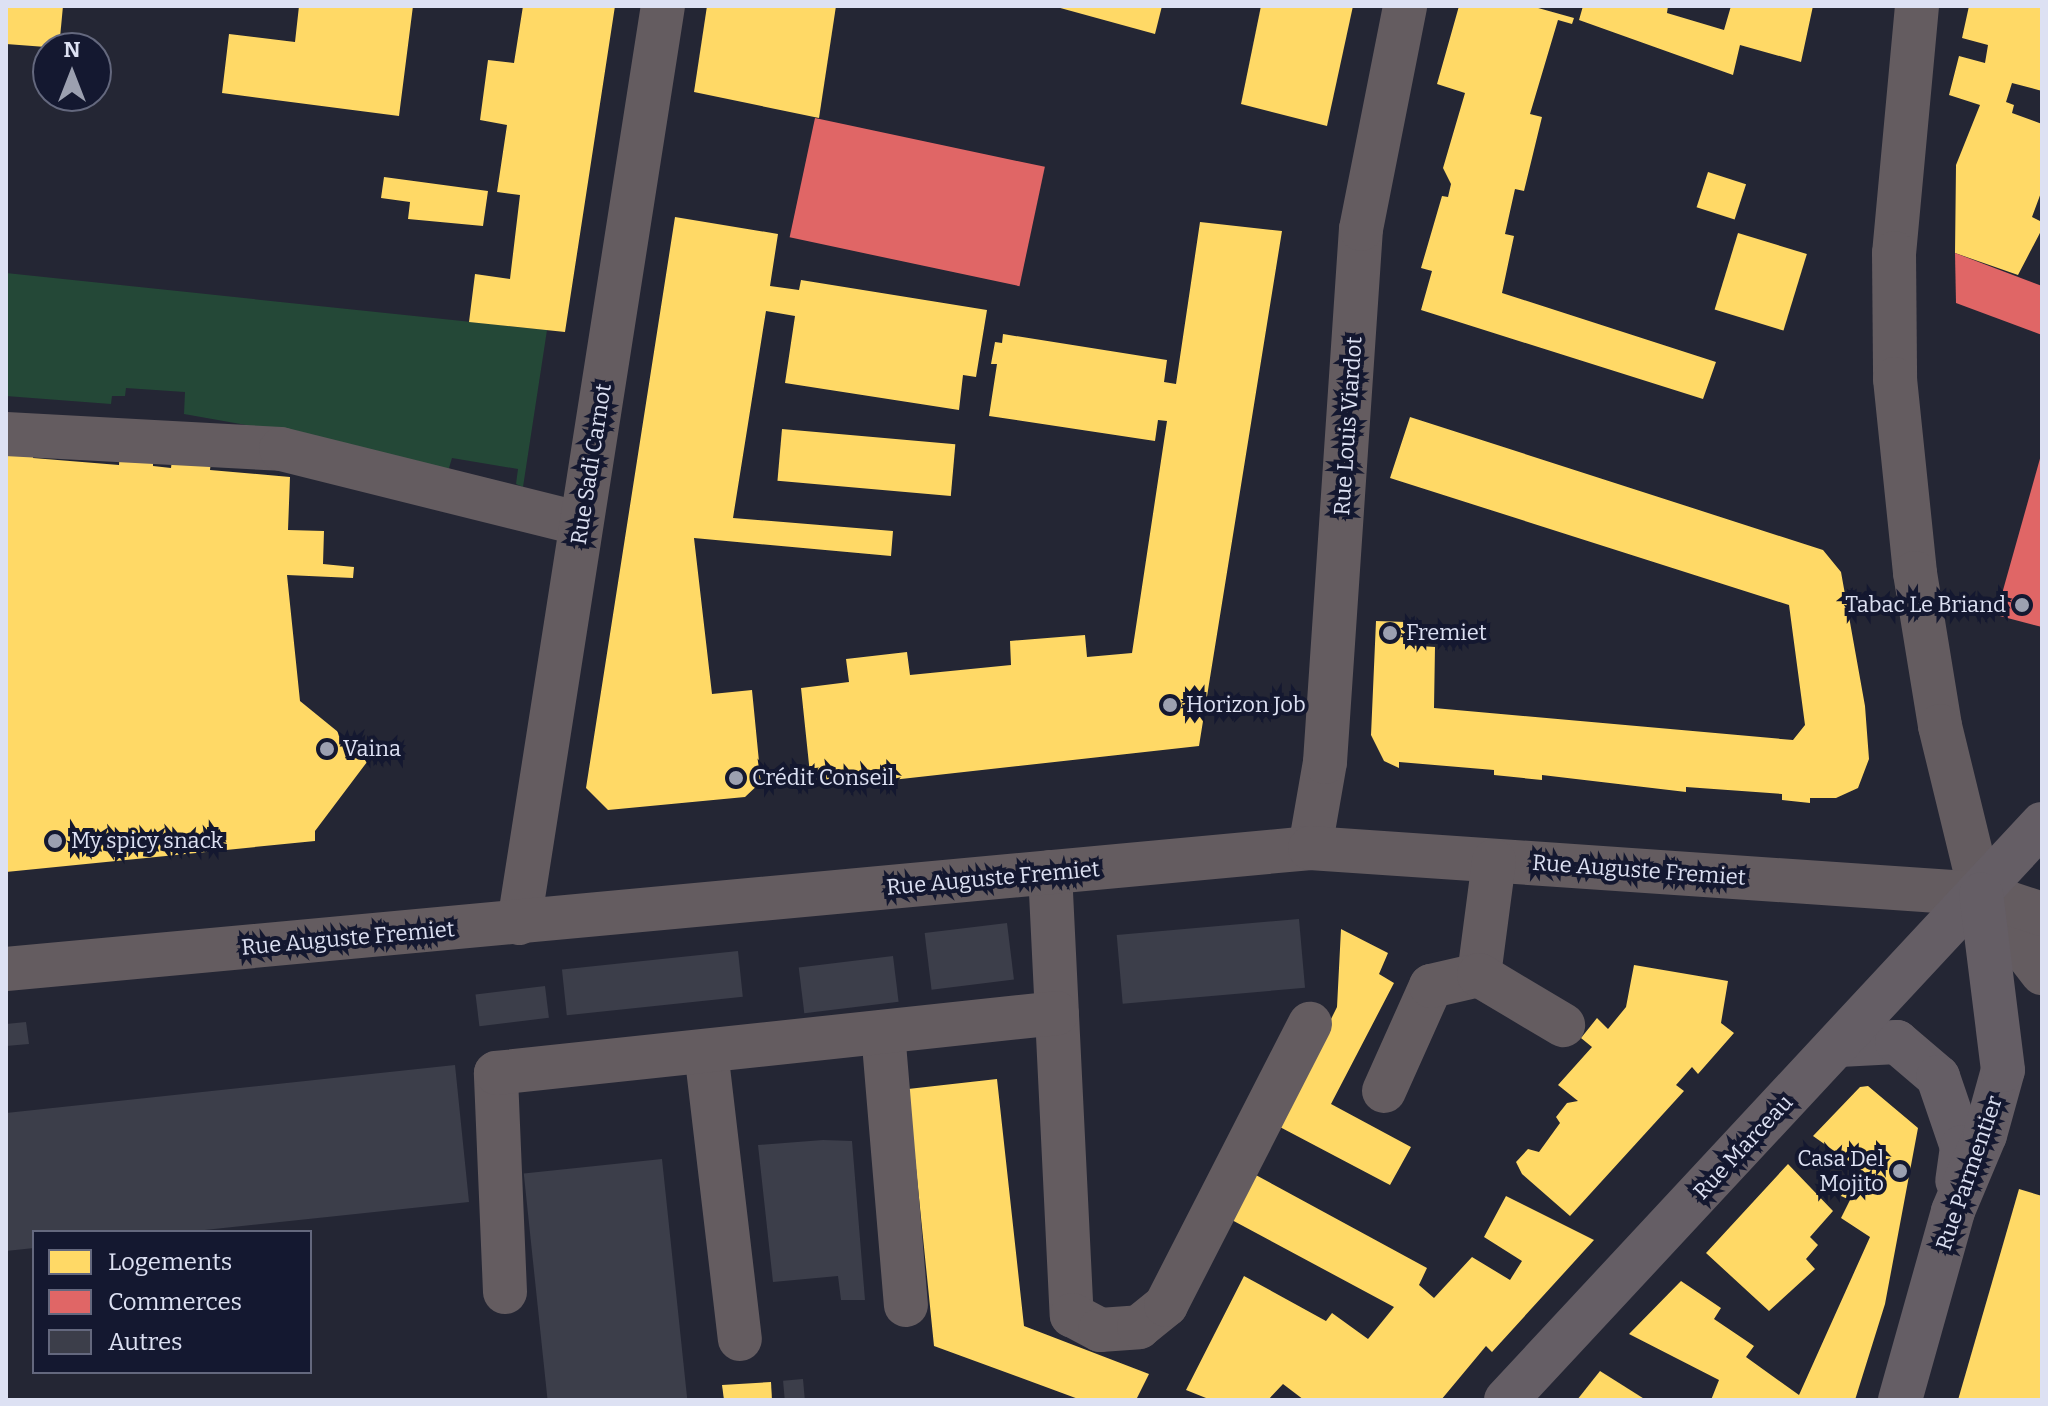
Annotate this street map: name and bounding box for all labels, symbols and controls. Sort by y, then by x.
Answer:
north arrow [32,32,112,112]
text: N [64,36,80,63]
street label: Rue Louis Viardot [1329,336,1367,516]
street label: Rue Sadi Carnot [565,382,617,546]
place label: Tabac Le Briand [1845,592,2006,618]
marker: Tabac Le Briand [2013,596,2031,614]
place label: Fremiet [1406,620,1487,646]
marker: Fremiet [1381,624,1399,642]
place label: Horizon Job [1186,692,1306,718]
marker: Horizon Job [1161,696,1179,714]
place label: Vaina [343,736,401,762]
marker: Vaina [318,740,336,758]
place label: Crédit Conseil [752,765,894,791]
marker: Crédit Conseil [727,769,745,787]
place label: My spicy snack [71,828,223,854]
marker: My spicy snack [46,832,64,850]
street label: Rue Auguste Fremiet [1531,849,1747,891]
street label: Rue Auguste Fremiet [885,856,1101,900]
street label: Rue Auguste Fremiet [240,916,456,960]
street label: Rue Marceau [1688,1089,1798,1205]
street label: Rue Parmentier [1930,1092,2008,1254]
place label: Casa Del Mojito [1797,1145,1884,1196]
marker: Casa Del Mojito [1891,1162,1909,1180]
legend [32,1230,312,1374]
text: Logements [108,1248,232,1276]
text: Commerces [108,1288,242,1316]
text: Autres [108,1328,183,1356]

